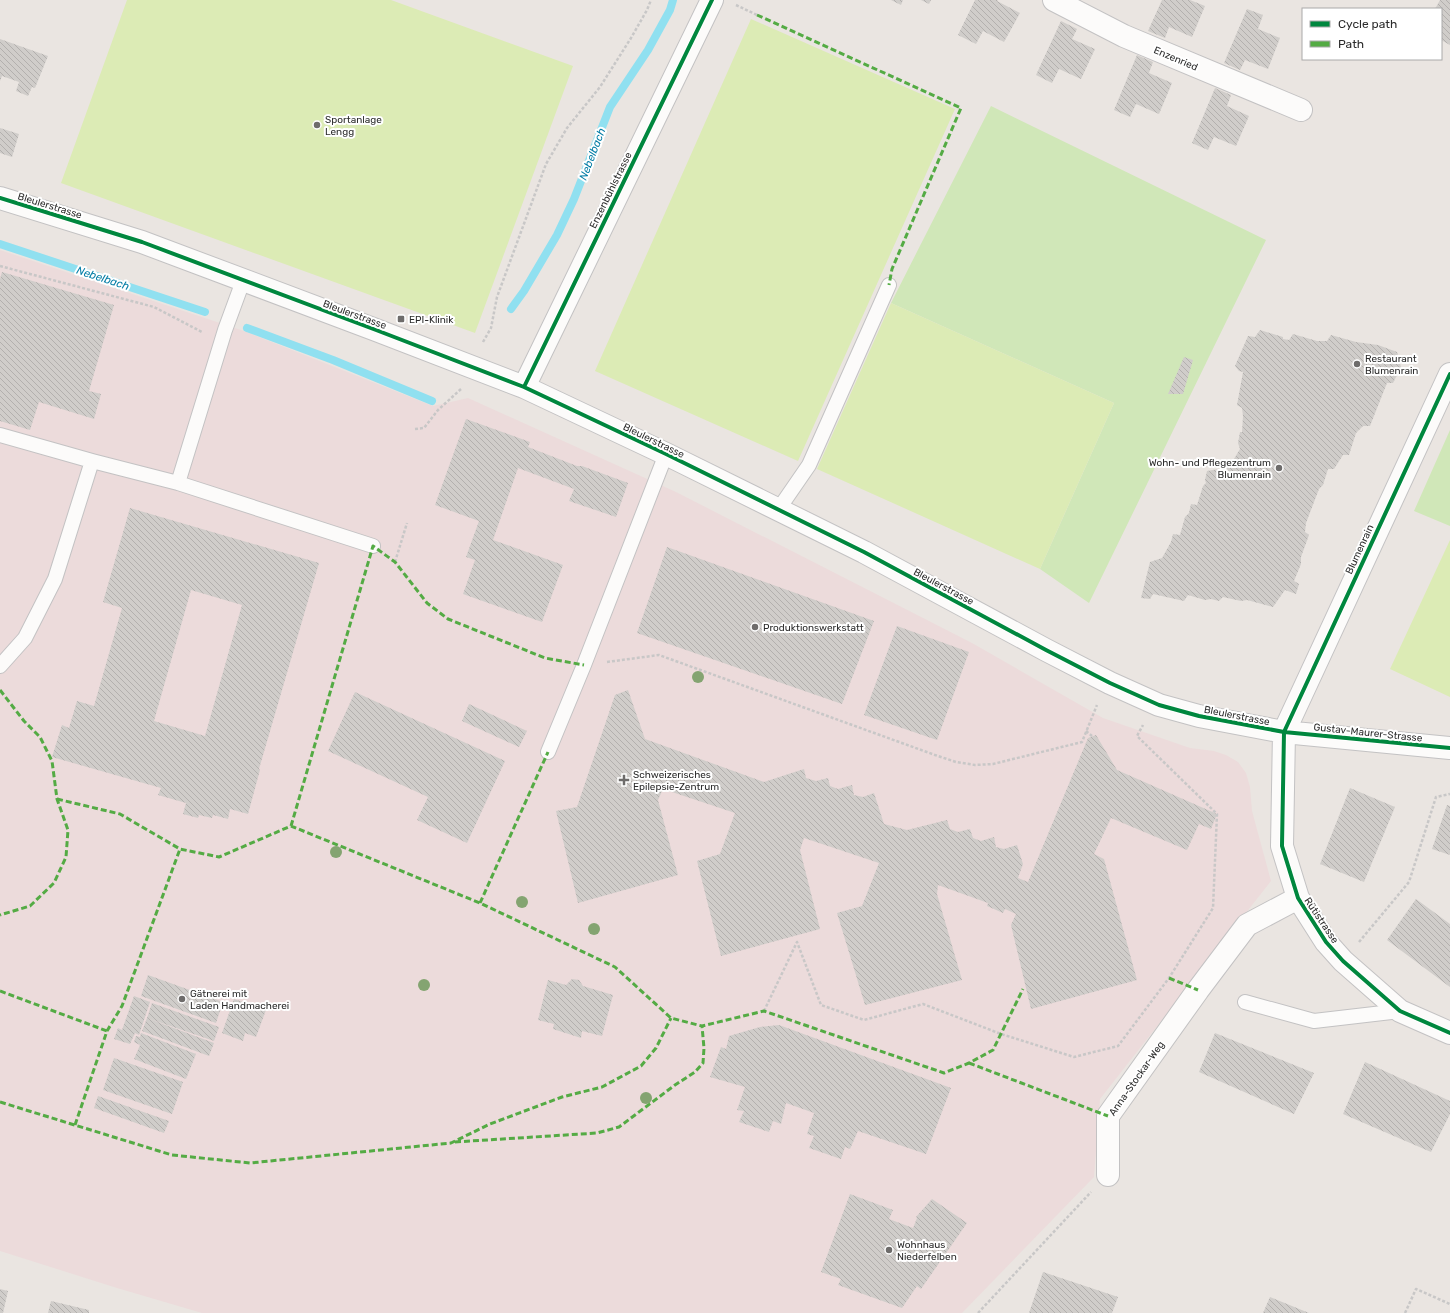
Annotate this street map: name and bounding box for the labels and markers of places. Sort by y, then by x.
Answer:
place label: Sportanlage Lengg [325,114,382,138]
marker: Sportanlage Lengg [312,120,322,130]
marker: EPI-Klinik [396,314,406,324]
place label: EPI-Klinik [409,314,454,326]
place label: Restaurant Blumenrain [1365,353,1418,377]
marker: Restaurant Blumenrain [1352,359,1362,369]
place label: Wohn- und Pflegezentrum Blumenrain [1149,457,1271,481]
marker: Wohn- und Pflegezentrum Blumenrain [1274,463,1284,473]
marker: Produktionswerkstatt [750,622,760,632]
place label: Produktionswerkstatt [763,622,864,634]
place label: Schweizerisches Epilepsie-Zentrum [633,769,719,793]
marker: Schweizerisches Epilepsie-Zentrum [618,774,630,786]
place label: Gätnerei mit Laden Handmacherei [190,988,289,1012]
marker: Gätnerei mit Laden Handmacherei [177,994,187,1004]
place label: Wohnhaus Niederfelben [897,1239,957,1263]
marker: Wohnhaus Niederfelben [884,1245,894,1255]

